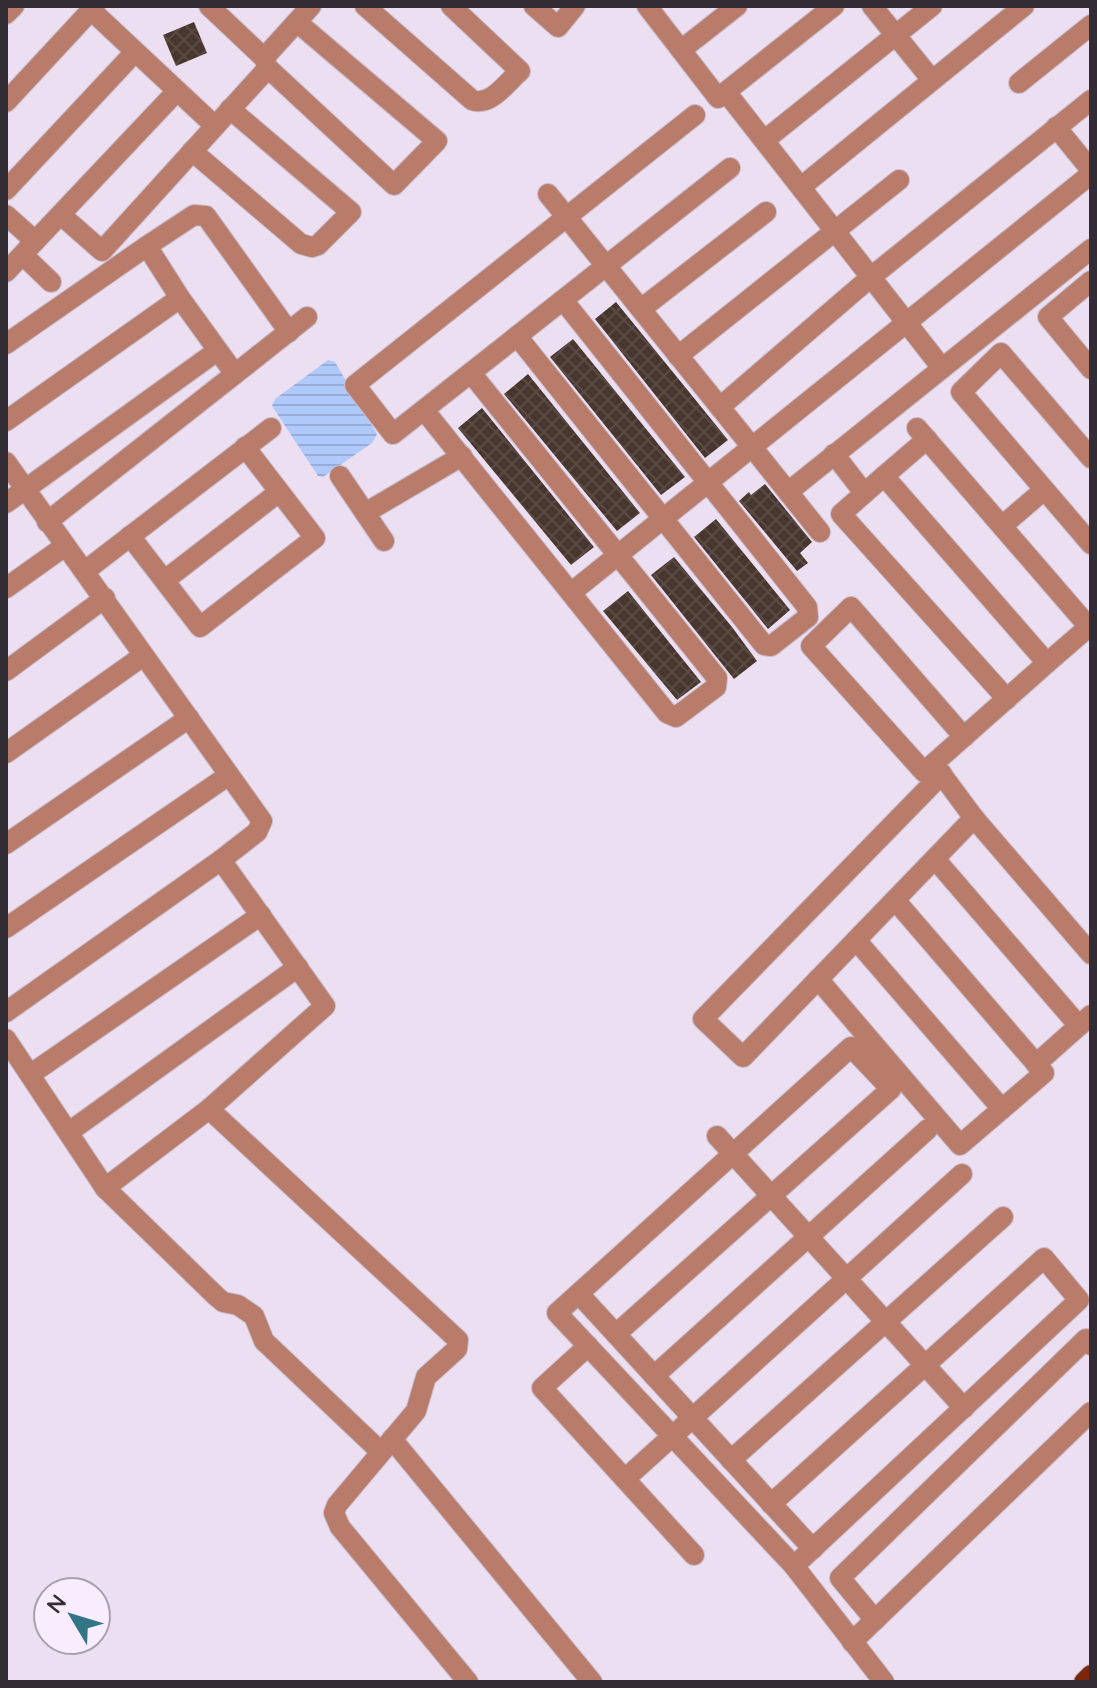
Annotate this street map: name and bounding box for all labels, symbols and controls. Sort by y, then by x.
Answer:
north arrow [32,1576,112,1656]
text: N [40,1589,72,1619]

